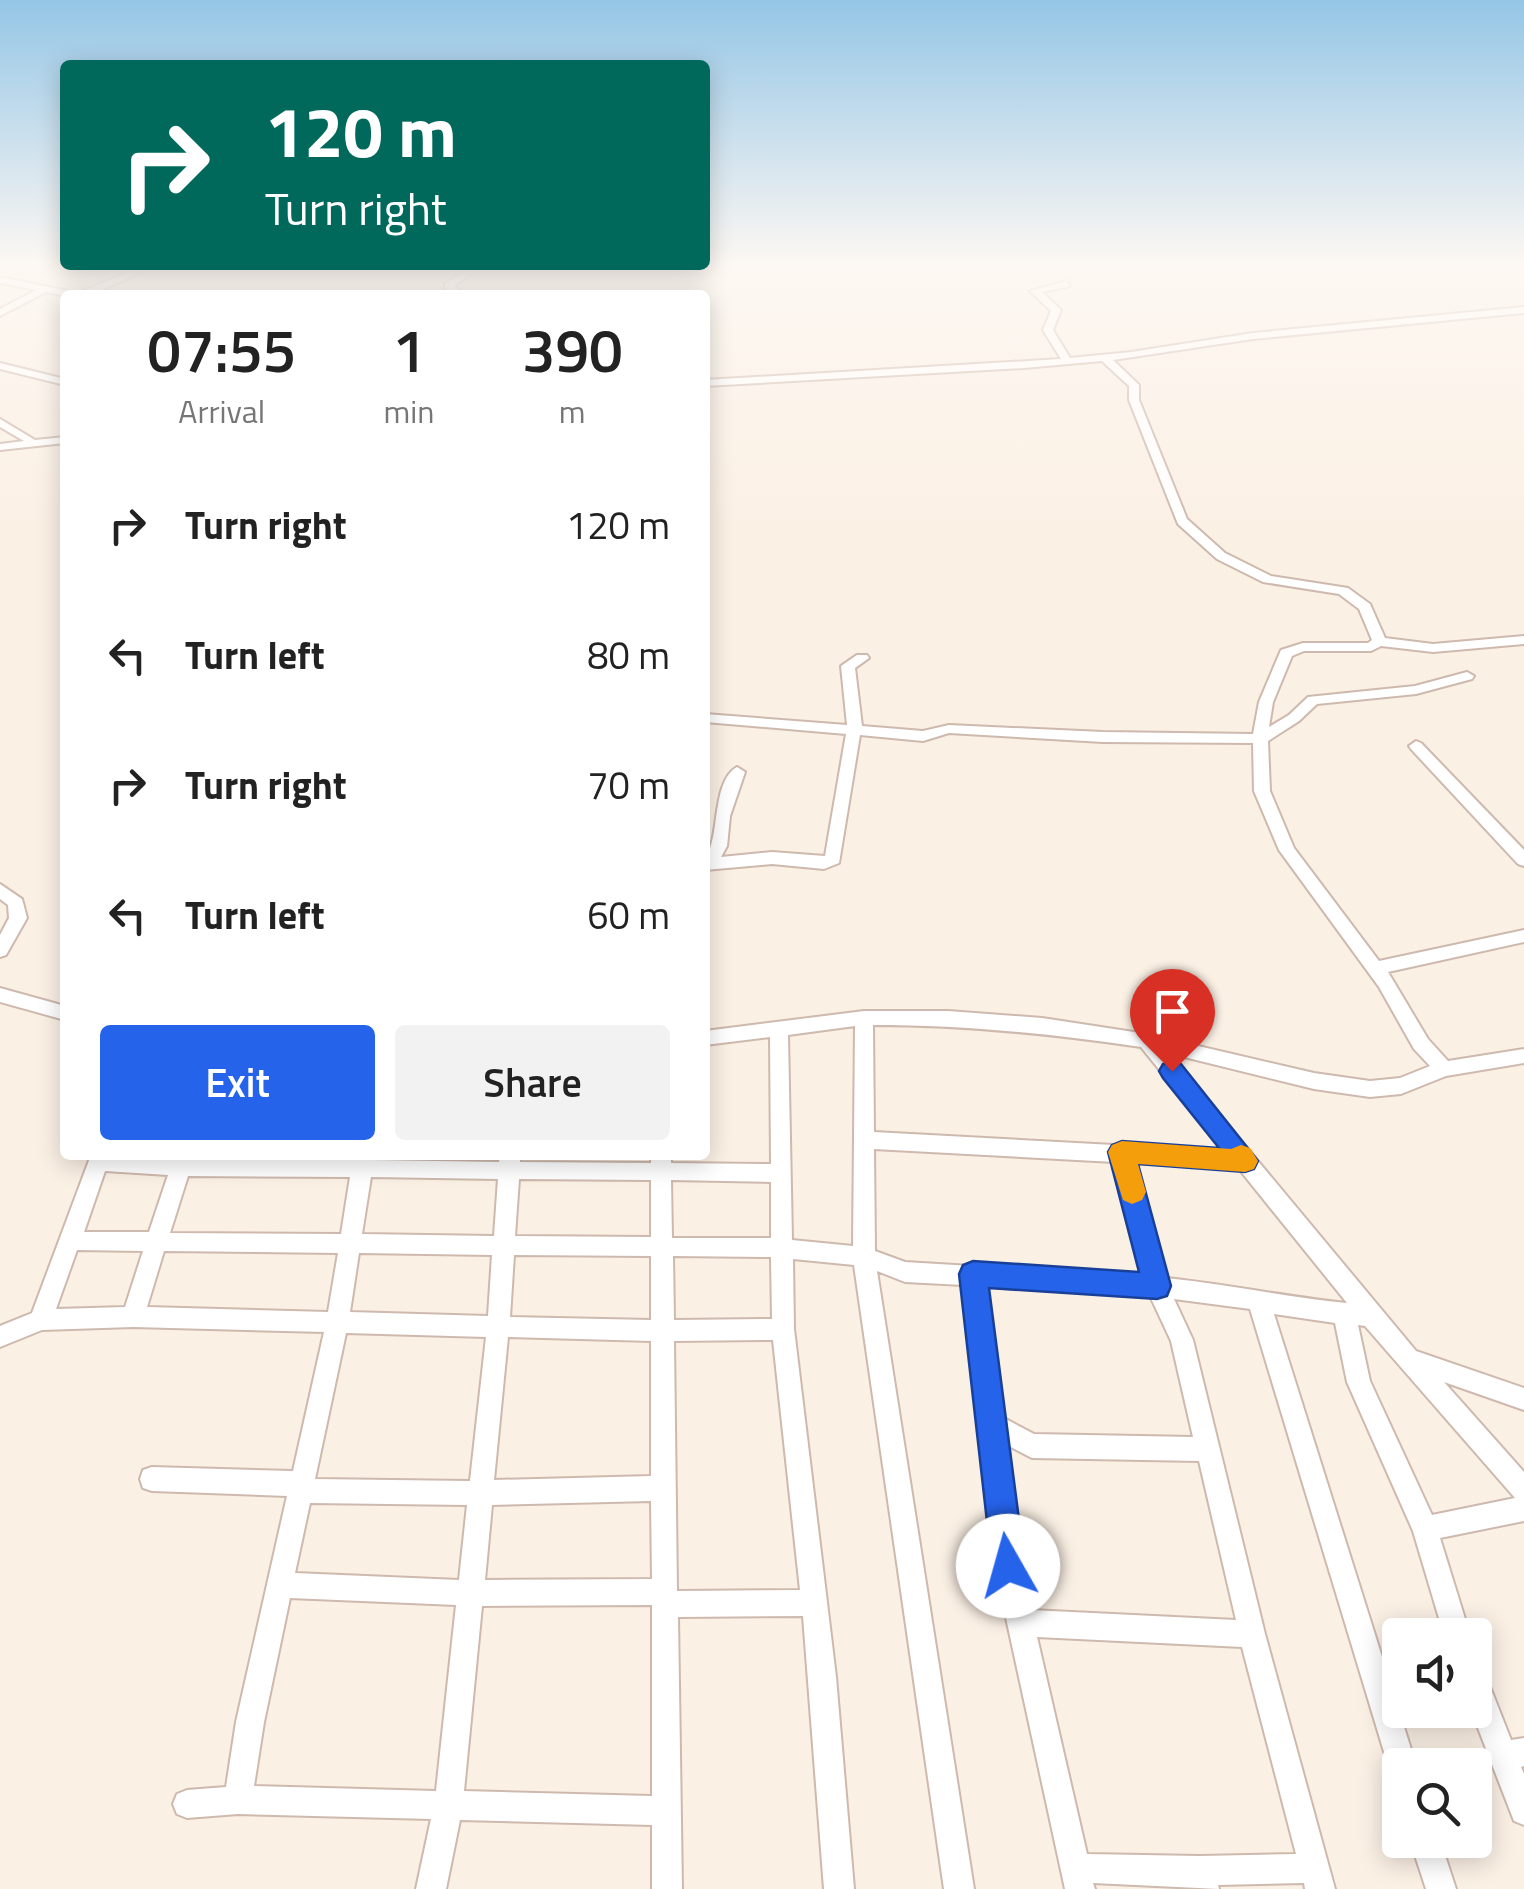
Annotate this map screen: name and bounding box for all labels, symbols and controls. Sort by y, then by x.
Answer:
text: 120 m [265,78,457,184]
icon: right [100,100,230,230]
text: Turn right [265,174,447,242]
text: 07:55 [147,304,296,395]
text: 1 [392,304,426,395]
text: 390 [522,304,623,395]
text: Arrival [178,387,265,435]
text: min [383,387,434,435]
text: m [559,387,586,435]
text: Turn right [185,496,347,554]
text: 120 m [566,496,670,554]
icon: right [100,498,155,553]
text: Turn left [185,626,325,684]
text: 80 m [587,626,670,684]
icon: left [100,628,155,683]
text: Turn right [185,756,347,814]
text: 70 m [587,756,670,814]
icon: right [100,758,155,813]
text: Turn left [185,886,325,944]
text: 60 m [587,886,670,944]
icon: left [100,888,155,943]
pin [1130,969,1215,1072]
icon: arrive [1145,984,1200,1039]
button: Exit [100,1025,375,1140]
button: Share [395,1025,670,1140]
position arrow [956,1514,1060,1618]
map controls [1382,1618,1492,1858]
button: sound [1382,1618,1492,1728]
button: search [1382,1748,1492,1858]

